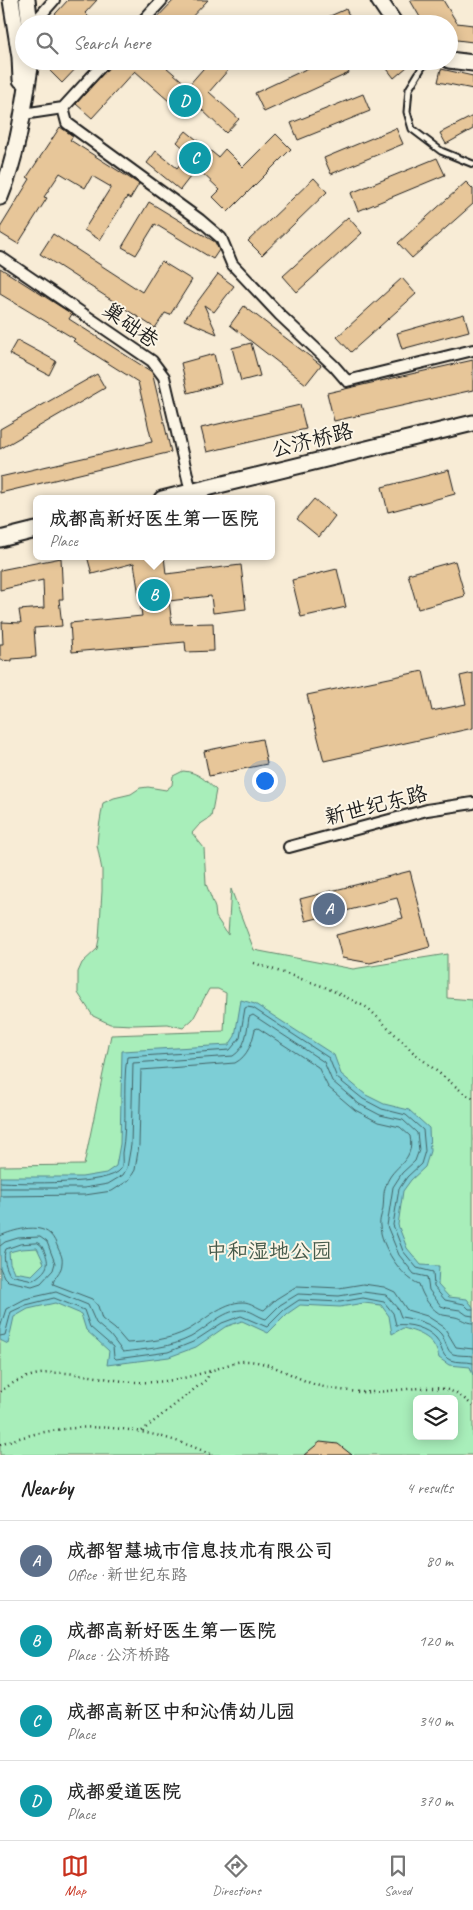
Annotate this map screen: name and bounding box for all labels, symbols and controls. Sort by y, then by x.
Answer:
search box [15,15,458,70]
icon: search [33,29,61,57]
text: Search here [73,31,150,55]
pin: D [169,82,201,120]
pin: C [179,139,211,177]
street label: 巢础巷 [98,296,164,354]
street label: 公济桥路 [268,417,356,463]
popup [33,495,275,560]
text: 成都高新好医生第一医院 [49,507,259,531]
text: Place [49,531,78,551]
pin: B [138,576,170,614]
your location [252,768,278,794]
street label: 新世纪东路 [322,780,430,830]
pin: A [313,890,345,928]
park label: 中和湿地公园 [206,1238,332,1264]
map controls [413,1395,458,1440]
button: layers [413,1395,458,1440]
text: Nearby [20,1475,73,1501]
text: 4 results [406,1478,453,1498]
text: 成都智慧城市信息技术有限公司 [67,1539,333,1563]
text: A [32,1551,40,1571]
text: 80 m [426,1551,453,1571]
text: Office · 新世纪东路 [67,1565,187,1585]
text: 成都高新好医生第一医院 [67,1619,276,1643]
text: B [32,1631,40,1651]
text: 120 m [419,1631,453,1651]
text: Place · 公济桥路 [67,1645,170,1665]
text: 成都高新区中和沁倩幼儿园 [67,1700,295,1724]
text: C [32,1711,40,1731]
text: 340 m [419,1711,453,1731]
text: Place [67,1724,95,1744]
text: 成都爱道医院 [67,1780,181,1804]
text: D [31,1791,41,1811]
text: 370 m [419,1791,453,1811]
text: Place [67,1804,95,1824]
tab: Map [61,1852,89,1899]
tab: Directions [212,1852,261,1899]
tab: Saved [384,1852,412,1899]

